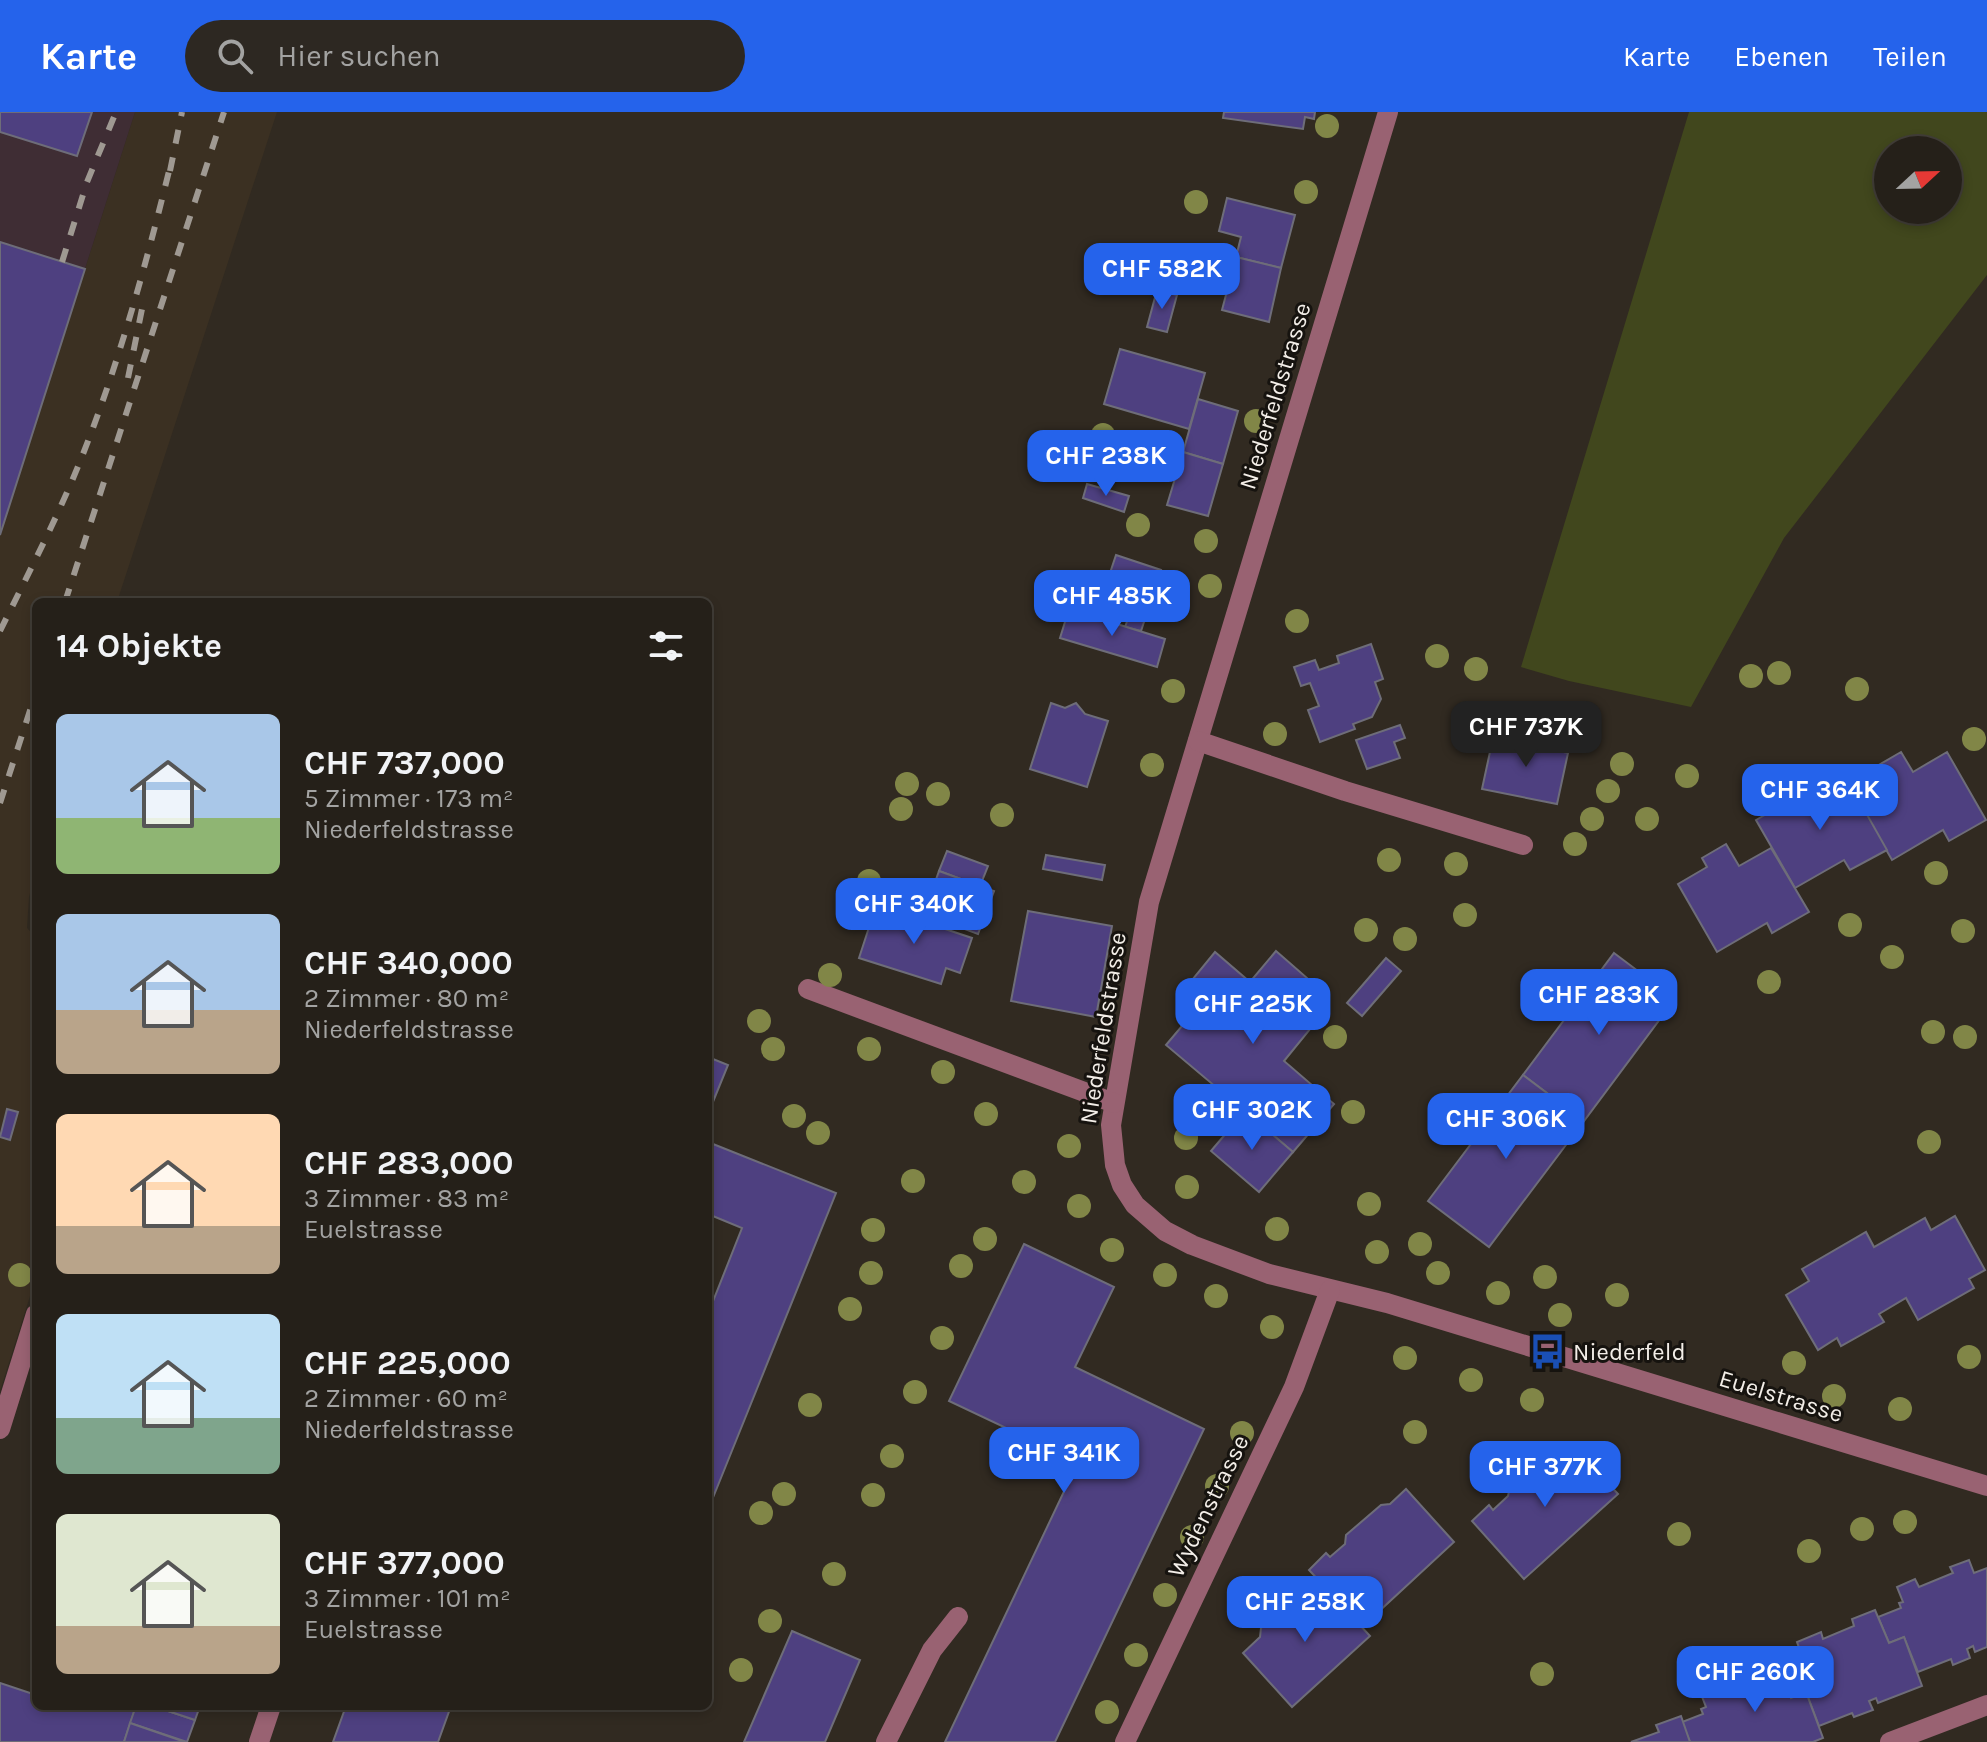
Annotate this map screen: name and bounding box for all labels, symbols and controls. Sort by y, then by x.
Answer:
search box [185,20,745,92]
text: Karte [40,34,137,79]
icon: search [213,34,257,78]
text: Hier suchen [277,38,441,74]
text: Karte [1623,40,1690,73]
text: Ebenen [1734,40,1829,73]
text: Teilen [1873,40,1947,73]
north arrow [1874,136,1962,224]
map controls [1874,136,1962,224]
pin: CHF 582K [1079,243,1245,311]
text: CHF 582K [1102,253,1222,284]
street label: Niederfeldstrasse [1233,299,1317,493]
pin: CHF 238K [1023,430,1189,498]
text: CHF 238K [1045,440,1167,471]
pin: CHF 485K [1029,570,1195,638]
text: CHF 485K [1052,580,1172,611]
icon: filters [644,624,688,668]
text: 14 Objekte [56,626,222,666]
pin: CHF 737K [1443,701,1609,769]
text: CHF 737K [1469,711,1583,742]
text: CHF 737,000 [304,743,505,783]
icon: home [120,746,216,842]
pin: CHF 364K [1737,764,1903,832]
text: CHF 364K [1760,774,1880,805]
text: 5 Zimmer · 173 m² [304,783,513,814]
text: Niederfeldstrasse [304,814,514,845]
pin: CHF 340K [831,878,997,946]
text: CHF 340K [854,888,974,919]
street label: Niederfeldstrasse [1074,930,1132,1126]
text: CHF 340,000 [304,943,513,983]
icon: home [120,946,216,1042]
pin: CHF 283K [1516,969,1682,1037]
pin: CHF 225K [1170,978,1336,1046]
text: CHF 283K [1538,979,1660,1010]
text: 2 Zimmer · 80 m² [304,983,509,1014]
text: CHF 225K [1193,988,1313,1019]
text: Niederfeldstrasse [304,1014,514,1045]
pin: CHF 302K [1169,1084,1335,1152]
pin: CHF 306K [1423,1093,1589,1161]
text: CHF 302K [1192,1094,1312,1125]
text: CHF 306K [1445,1103,1567,1134]
text: CHF 283,000 [304,1143,514,1183]
icon: home [120,1146,216,1242]
text: 3 Zimmer · 83 m² [304,1183,509,1214]
text: Euelstrasse [304,1214,443,1245]
bus stop icon: Niederfeld [1528,1333,1566,1371]
place label: Niederfeld [1573,1338,1686,1366]
text: CHF 225,000 [304,1343,511,1383]
icon: home [120,1346,216,1442]
street label: Euelstrasse [1716,1364,1846,1428]
text: 2 Zimmer · 60 m² [304,1383,508,1414]
text: Niederfeldstrasse [304,1414,514,1445]
pin: CHF 341K [981,1427,1147,1495]
street label: Wydenstrasse [1162,1430,1254,1582]
text: CHF 341K [1007,1437,1121,1468]
pin: CHF 377K [1462,1441,1628,1509]
text: CHF 377K [1488,1451,1602,1482]
text: CHF 377,000 [304,1543,505,1583]
icon: home [120,1546,216,1642]
pin: CHF 258K [1222,1576,1388,1644]
text: 3 Zimmer · 101 m² [304,1583,511,1614]
text: CHF 258K [1245,1586,1365,1617]
text: Euelstrasse [304,1614,443,1645]
pin: CHF 260K [1672,1646,1838,1714]
text: CHF 260K [1695,1656,1815,1687]

